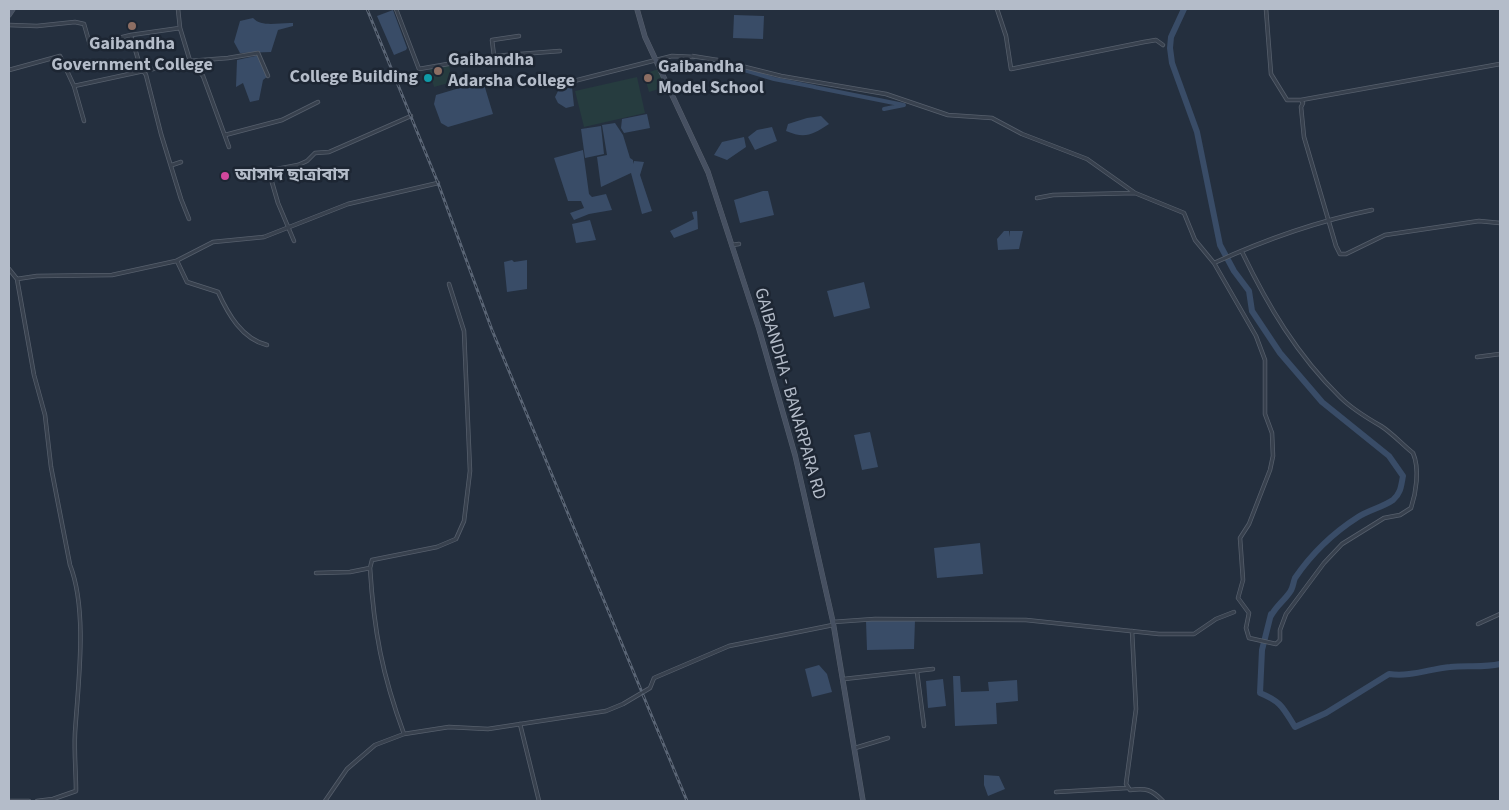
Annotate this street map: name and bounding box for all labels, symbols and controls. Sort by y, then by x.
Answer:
marker: Gaibandha Government College [126,20,138,32]
place label: Gaibandha Government College [51,34,213,76]
place label: Gaibandha Adarsha College [448,50,575,92]
place label: Gaibandha Model School [658,57,764,100]
marker: Gaibandha Adarsha College [432,65,444,77]
place label: College Building [289,67,418,89]
marker: College Building [422,72,434,84]
marker: Gaibandha Model School [642,72,654,84]
place label: আসাদ ছাত্রাবাস [235,165,349,187]
marker: আসাদ ছাত্রাবাস [219,170,231,182]
street label: GAIBANDHA - BANARPARA RD [748,286,830,502]

